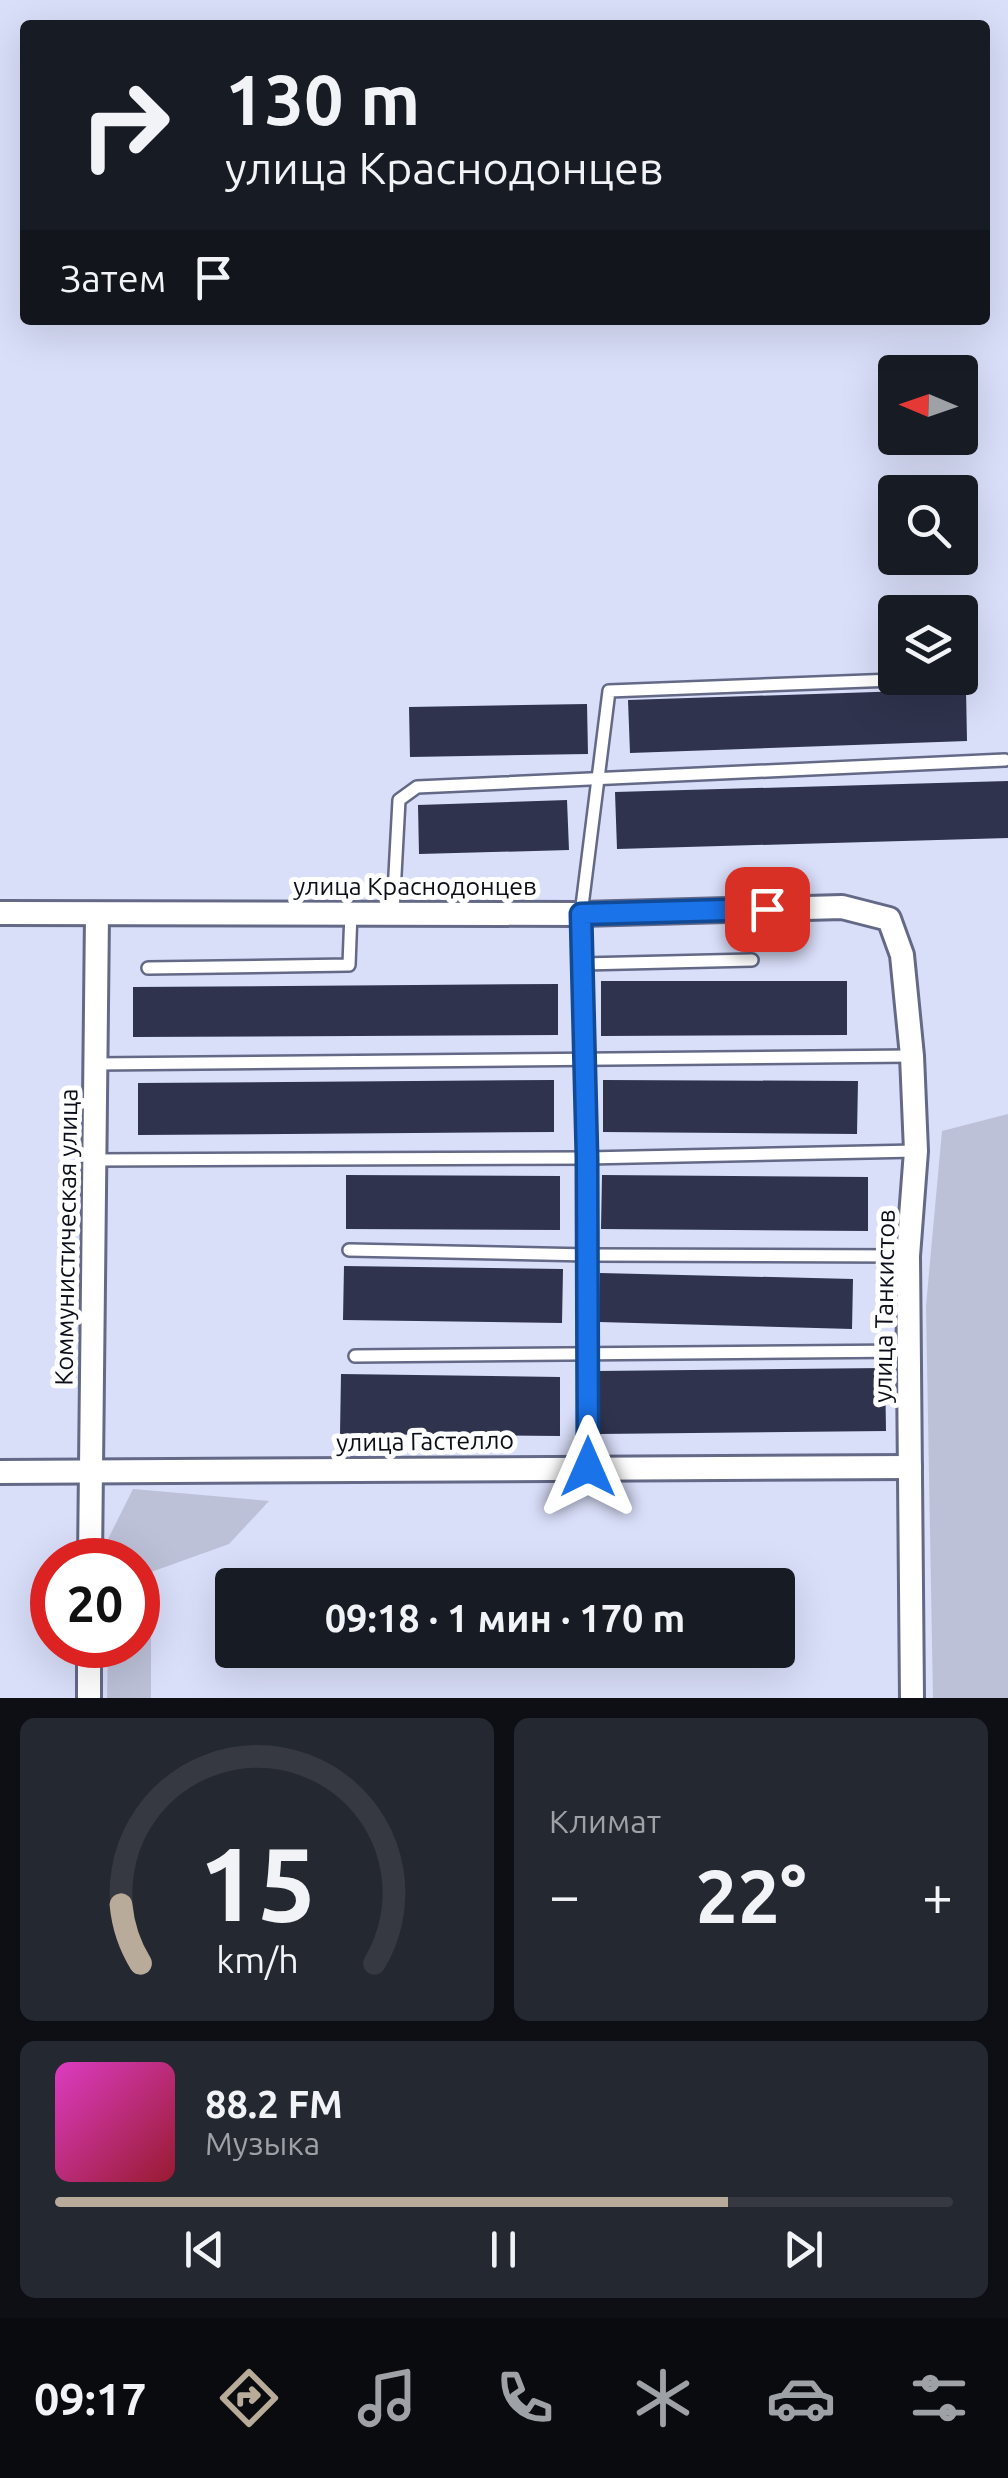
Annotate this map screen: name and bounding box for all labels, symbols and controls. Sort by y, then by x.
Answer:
icon: right [60,60,190,190]
text: 130 m [225,60,420,138]
text: улица Краснодонцев [225,142,664,193]
icon: arrive [186,250,241,305]
text: Затем [60,257,166,299]
north arrow [878,355,978,455]
map controls [878,355,978,695]
button: search [878,475,978,575]
button: layers [878,595,978,695]
pin [725,867,810,952]
street label: улица Краснодонцев [293,872,537,900]
icon: arrive [740,882,795,937]
street label: Коммунистическая улица [49,1088,83,1386]
street label: улица Танкистов [868,1209,900,1403]
position arrow [536,1415,640,1519]
street label: улица Гастелло [336,1425,514,1457]
speed limit sign: 20 [30,1538,160,1668]
text: 09:18 · 1 мин · 170 m [325,1597,685,1639]
text: Климат [549,1803,661,1839]
text: 15 [198,1824,316,1941]
text: 22° [695,1853,807,1937]
text: − [549,1864,580,1925]
text: + [922,1864,953,1925]
text: km/h [216,1940,298,1980]
text: 88.2 FM [205,2083,343,2125]
text: Музыка [205,2125,320,2161]
icon: previous [177,2222,232,2277]
icon: pause [476,2222,531,2277]
icon: next [776,2222,831,2277]
icon: directions [214,2363,284,2433]
icon: music [352,2363,422,2433]
icon: phone [490,2363,560,2433]
icon: climate [628,2363,698,2433]
icon: car [766,2363,836,2433]
icon: filters [904,2363,974,2433]
text: 09:17 [34,2373,147,2424]

